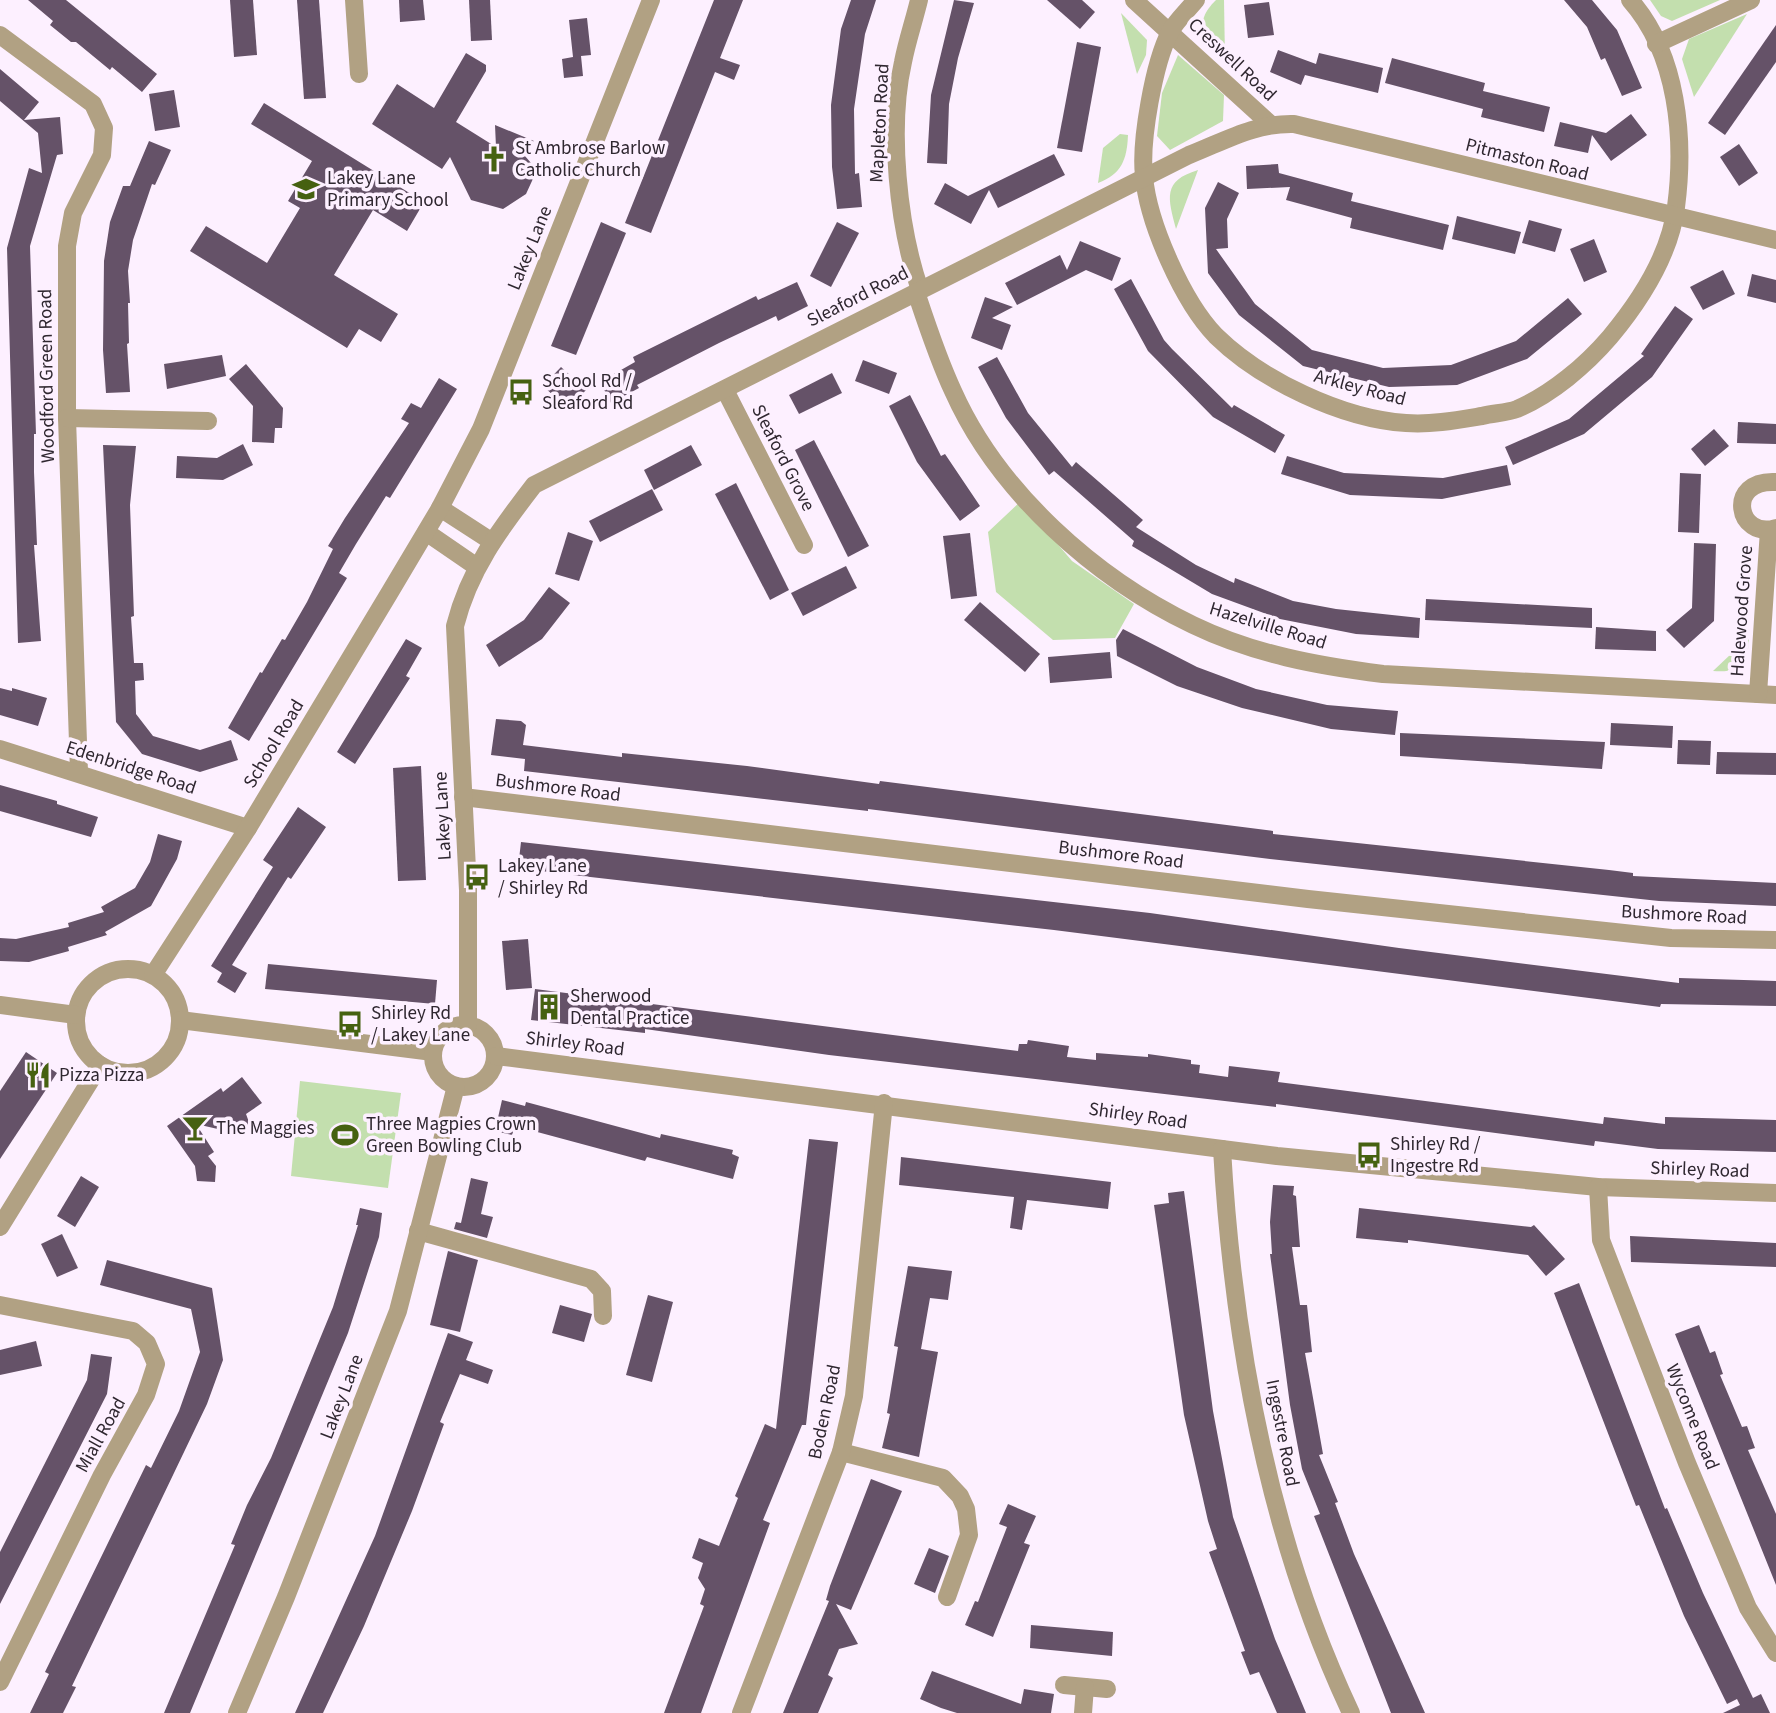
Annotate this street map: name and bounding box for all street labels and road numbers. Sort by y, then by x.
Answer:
street label: Creswell Road [1182,12,1282,108]
street label: Mapleton Road [863,63,897,183]
street label: Pitmaston Road [1463,132,1591,188]
street label: Lakey Lane [501,202,559,294]
street label: Sleaford Road [802,260,914,334]
street label: Woodford Green Road [32,289,62,463]
street label: Arkley Road [1311,363,1409,413]
street label: Sleaford Grove [744,400,822,516]
street label: Halewood Grove [1724,544,1760,678]
street label: Hazelville Road [1206,595,1330,657]
street label: School Road [237,695,311,793]
street label: Edenbridge Road [62,734,200,802]
street label: Bushmore Road [494,767,622,809]
street label: Lakey Lane [427,771,459,861]
street label: Bushmore Road [1057,834,1185,876]
street label: Bushmore Road [1620,898,1748,932]
street label: Shirley Road [524,1025,626,1063]
street label: Shirley Road [1087,1096,1189,1136]
street label: Shirley Road [1650,1155,1750,1185]
street label: Lakey Lane [314,1351,370,1443]
street label: Wycome Road [1658,1360,1726,1474]
street label: Boden Road [802,1362,848,1462]
street label: Ingestre Road [1258,1377,1306,1489]
street label: Miall Road [69,1392,133,1478]

